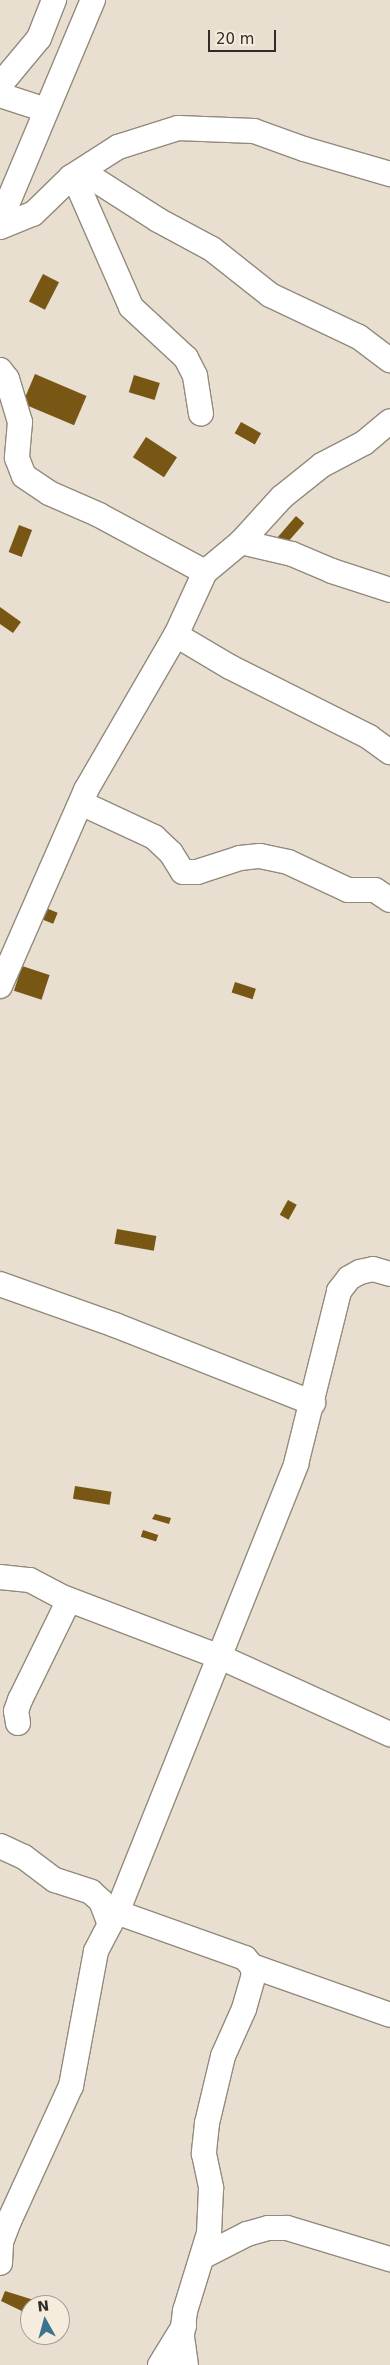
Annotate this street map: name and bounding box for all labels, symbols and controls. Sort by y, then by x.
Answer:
scale bar [210,20,278,52]
text: 20 m [216,30,254,48]
north arrow [20,2295,70,2345]
text: N [37,2297,50,2315]

